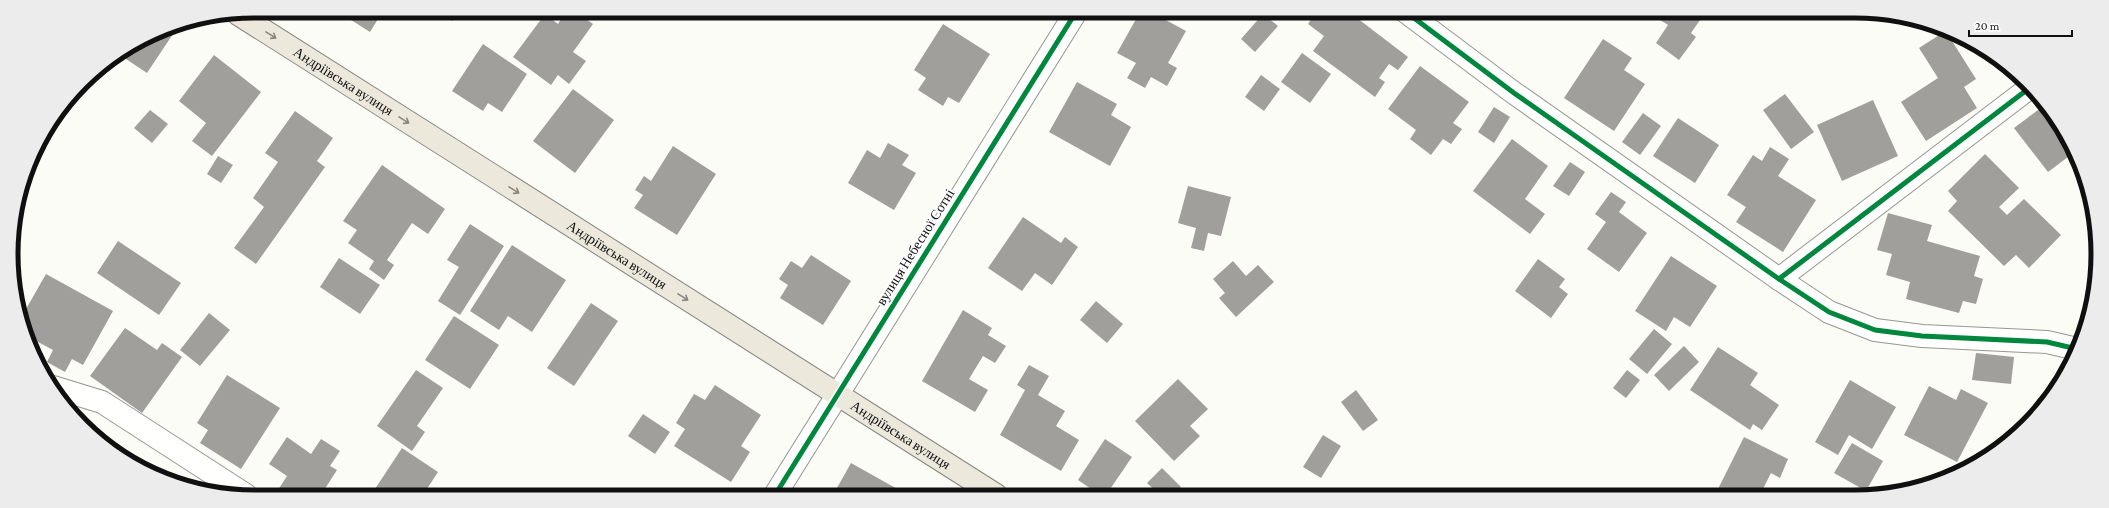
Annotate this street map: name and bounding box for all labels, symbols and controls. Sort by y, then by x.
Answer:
scale bar [1969,12,2072,38]
text: 20 m [1975,19,2000,33]
one-way arrow [265,31,276,39]
street label: Андріївська вулиця [291,43,397,119]
one-way arrow [398,116,409,124]
one-way arrow [508,186,520,194]
street label: вулиця Небесної Сотні [873,186,957,308]
street label: Андріївська вулиця [564,217,670,292]
one-way arrow [677,293,688,301]
street label: Андріївська вулиця [848,397,954,472]

